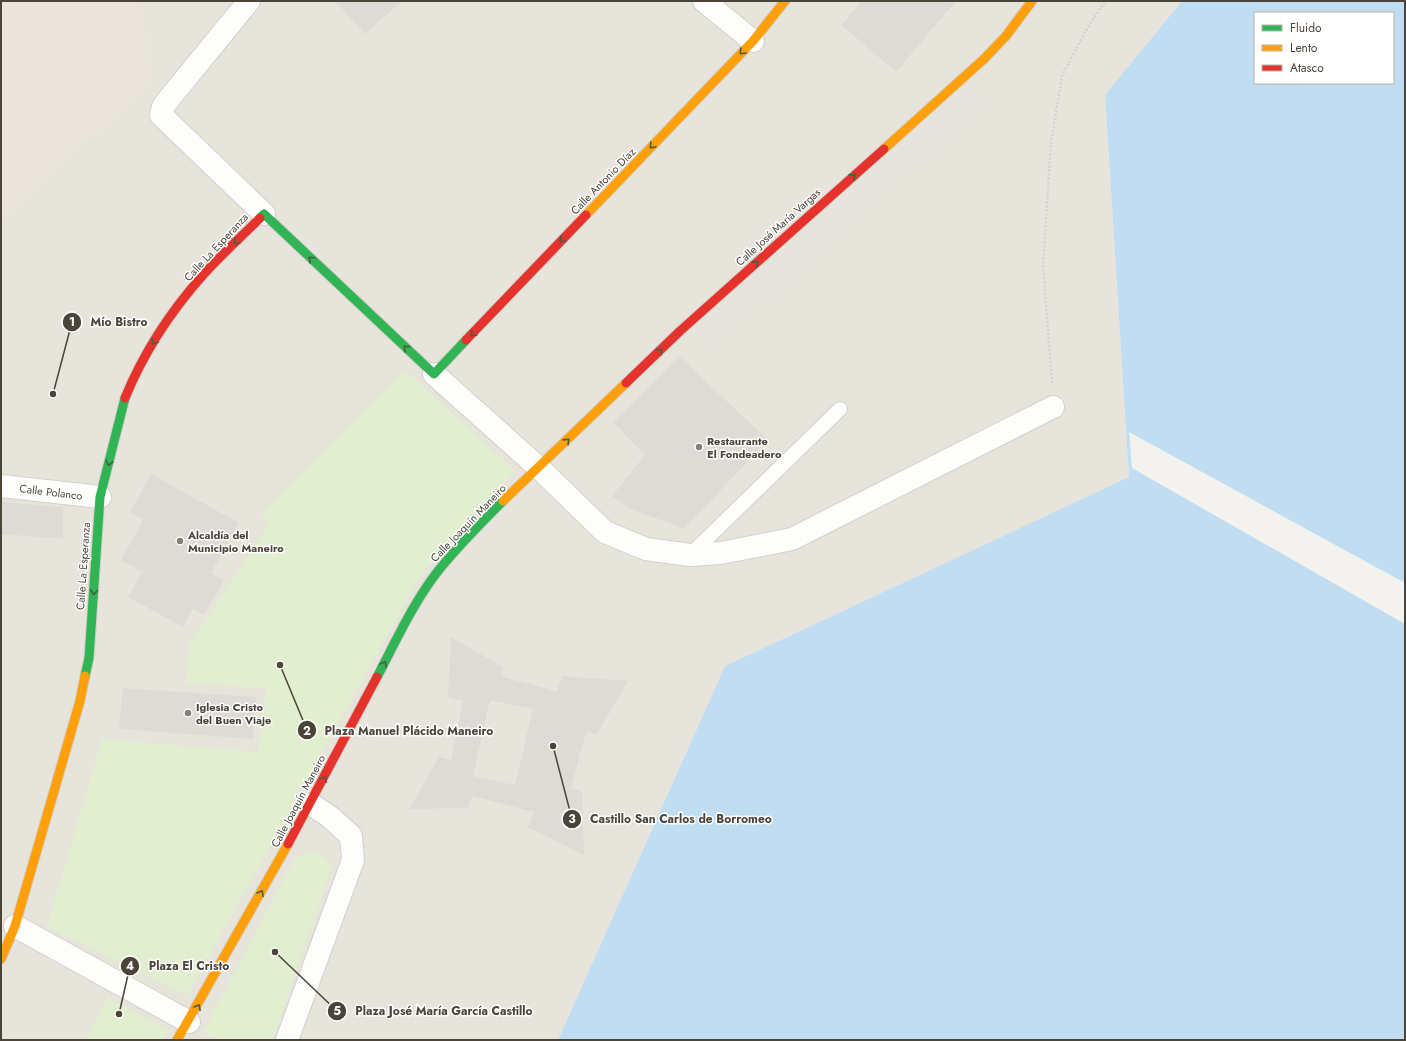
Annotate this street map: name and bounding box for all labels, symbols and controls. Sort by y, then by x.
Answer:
legend [1254,12,1394,84]
text: Fluido [1290,19,1322,37]
text: Lento [1290,39,1318,57]
one-way arrow [739,47,747,55]
text: Atasco [1290,59,1324,77]
one-way arrow [649,141,657,149]
street label: Calle Antonio Díaz [567,144,639,218]
one-way arrow [848,174,855,181]
street label: Calle José María Vargas [732,184,824,270]
street label: Calle La Esperanza [180,209,252,285]
one-way arrow [560,235,567,243]
one-way arrow [233,237,241,245]
one-way arrow [308,256,316,264]
one-way arrow [751,260,759,268]
callout: Mío Bistro [62,310,155,334]
text: 1 [69,313,75,331]
text: Mío Bistro [90,313,148,331]
one-way arrow [470,329,477,337]
one-way arrow [151,338,159,345]
one-way arrow [403,345,411,352]
one-way arrow [655,348,663,356]
place label: Restaurante El Fondeadero [707,433,782,462]
one-way arrow [562,438,570,446]
marker: Restaurante El Fondeadero [694,442,704,452]
one-way arrow [105,460,113,466]
street label: Calle Polanco [19,480,83,504]
street label: Calle Joaquín Maneiro [427,480,509,566]
street label: Calle La Esperanza [72,522,94,610]
place label: Alcaldía del Municipio Maneiro [187,527,284,556]
marker: Alcaldía del Municipio Maneiro [175,536,185,546]
one-way arrow [89,589,98,595]
one-way arrow [379,661,387,668]
place label: Iglesia Cristo del Buen Viaje [196,699,271,728]
marker: Iglesia Cristo del Buen Viaje [183,708,193,718]
callout: Plaza Manuel Plácido Maneiro [297,718,502,742]
text: 2 [303,722,311,740]
text: Plaza Manuel Plácido Maneiro [325,722,493,740]
street label: Calle Joaquín Maneiro [267,752,329,850]
one-way arrow [319,776,327,784]
callout: Castillo San Carlos de Borromeo [562,807,780,831]
text: 3 [568,810,576,828]
text: Castillo San Carlos de Borromeo [590,810,772,828]
one-way arrow [257,890,264,897]
callout: Plaza El Cristo [120,954,237,978]
text: 4 [126,957,134,975]
text: Plaza El Cristo [149,957,229,975]
callout: Plaza José María García Castillo [327,999,540,1023]
text: 5 [333,1002,341,1020]
text: Plaza José María García Castillo [355,1002,533,1020]
one-way arrow [193,1004,200,1011]

